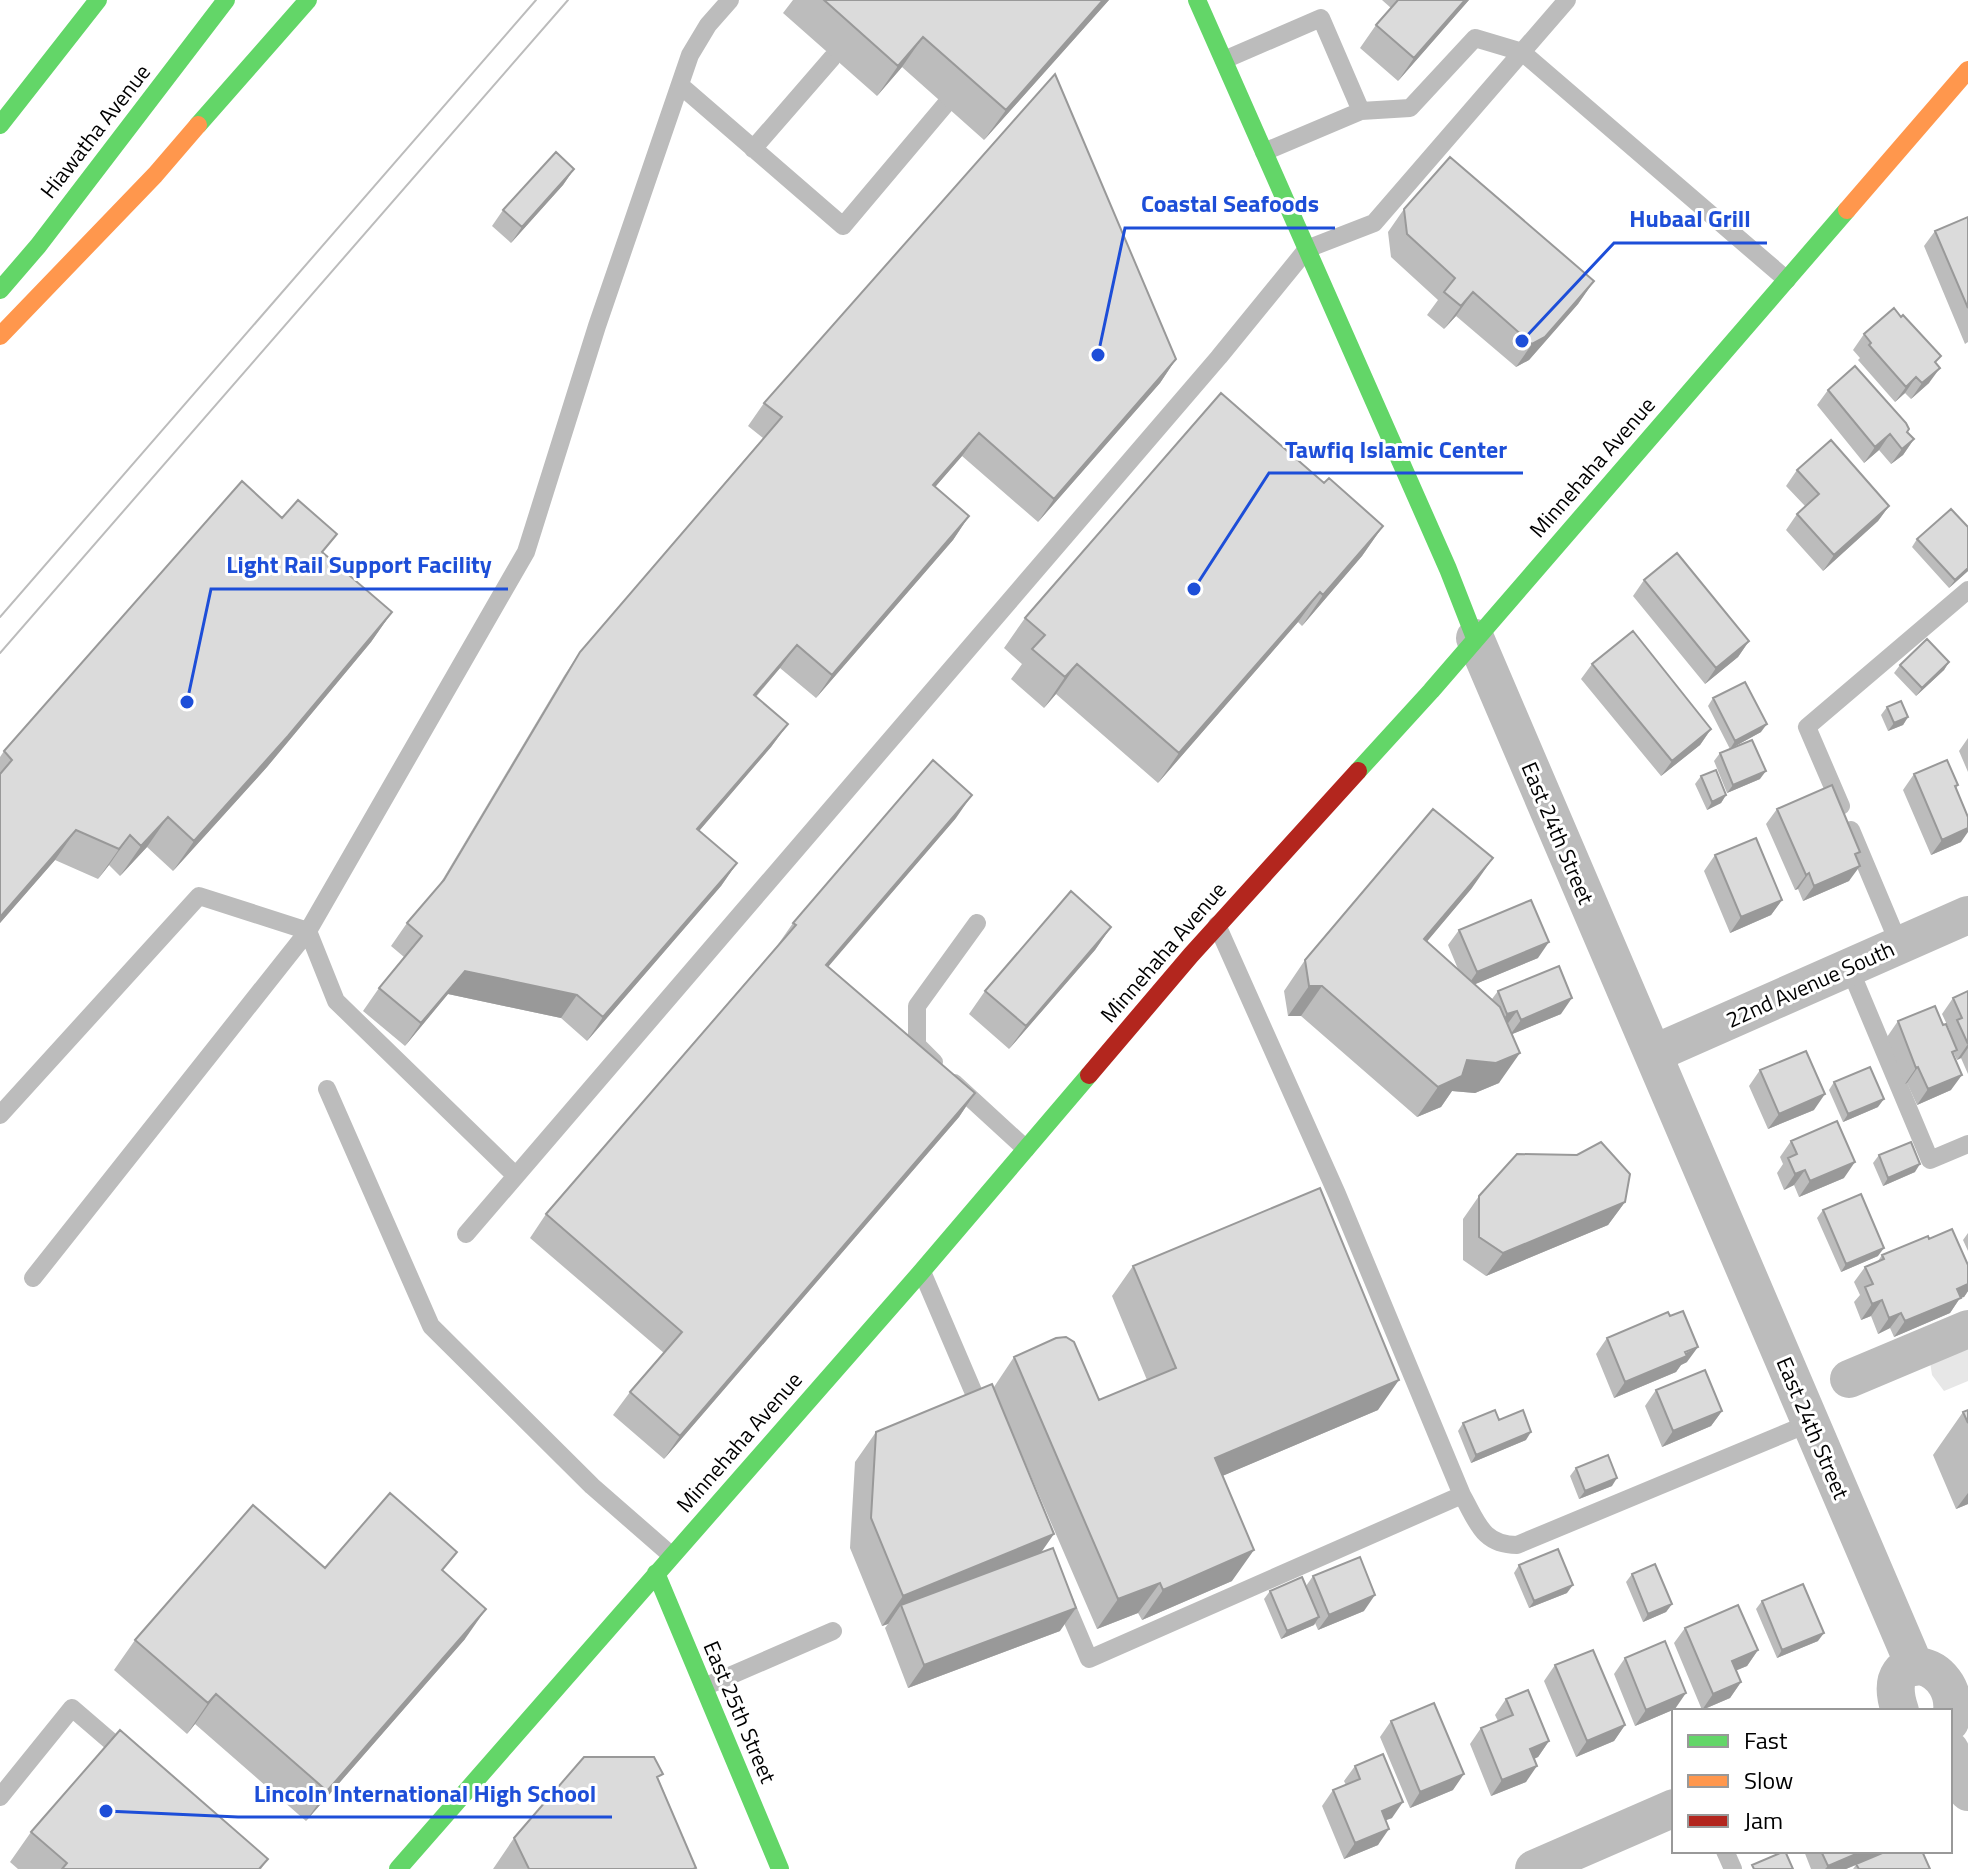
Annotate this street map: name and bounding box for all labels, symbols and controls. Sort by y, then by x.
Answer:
street label: Hiawatha Avenue [32,56,158,206]
callout: Coastal Seafoods [1125,180,1335,228]
text: Coastal Seafoods [1141,185,1319,221]
callout: Hubaal Grill [1614,195,1767,243]
text: Hubaal Grill [1629,200,1751,236]
street label: Minnehaha Avenue [1521,389,1663,545]
callout: Tawfiq Islamic Center [1269,425,1523,473]
text: Tawfiq Islamic Center [1285,431,1507,467]
callout: Light Rail Support Facility [211,541,508,589]
text: Light Rail Support Facility [226,546,492,582]
street label: East 24th Street [1513,757,1603,910]
street label: Minnehaha Avenue [1092,874,1234,1030]
street label: 22nd Avenue South [1720,932,1900,1036]
street label: East 24th Street [1768,1352,1858,1505]
street label: Minnehaha Avenue [668,1364,810,1520]
street label: East 25th Street [695,1636,785,1789]
legend [1672,1709,1952,1853]
text: Fast [1744,1722,1788,1758]
text: Slow [1744,1762,1793,1798]
callout: Lincoln International High School [238,1769,612,1817]
text: Lincoln International High School [254,1775,596,1811]
text: Jam [1744,1802,1783,1838]

